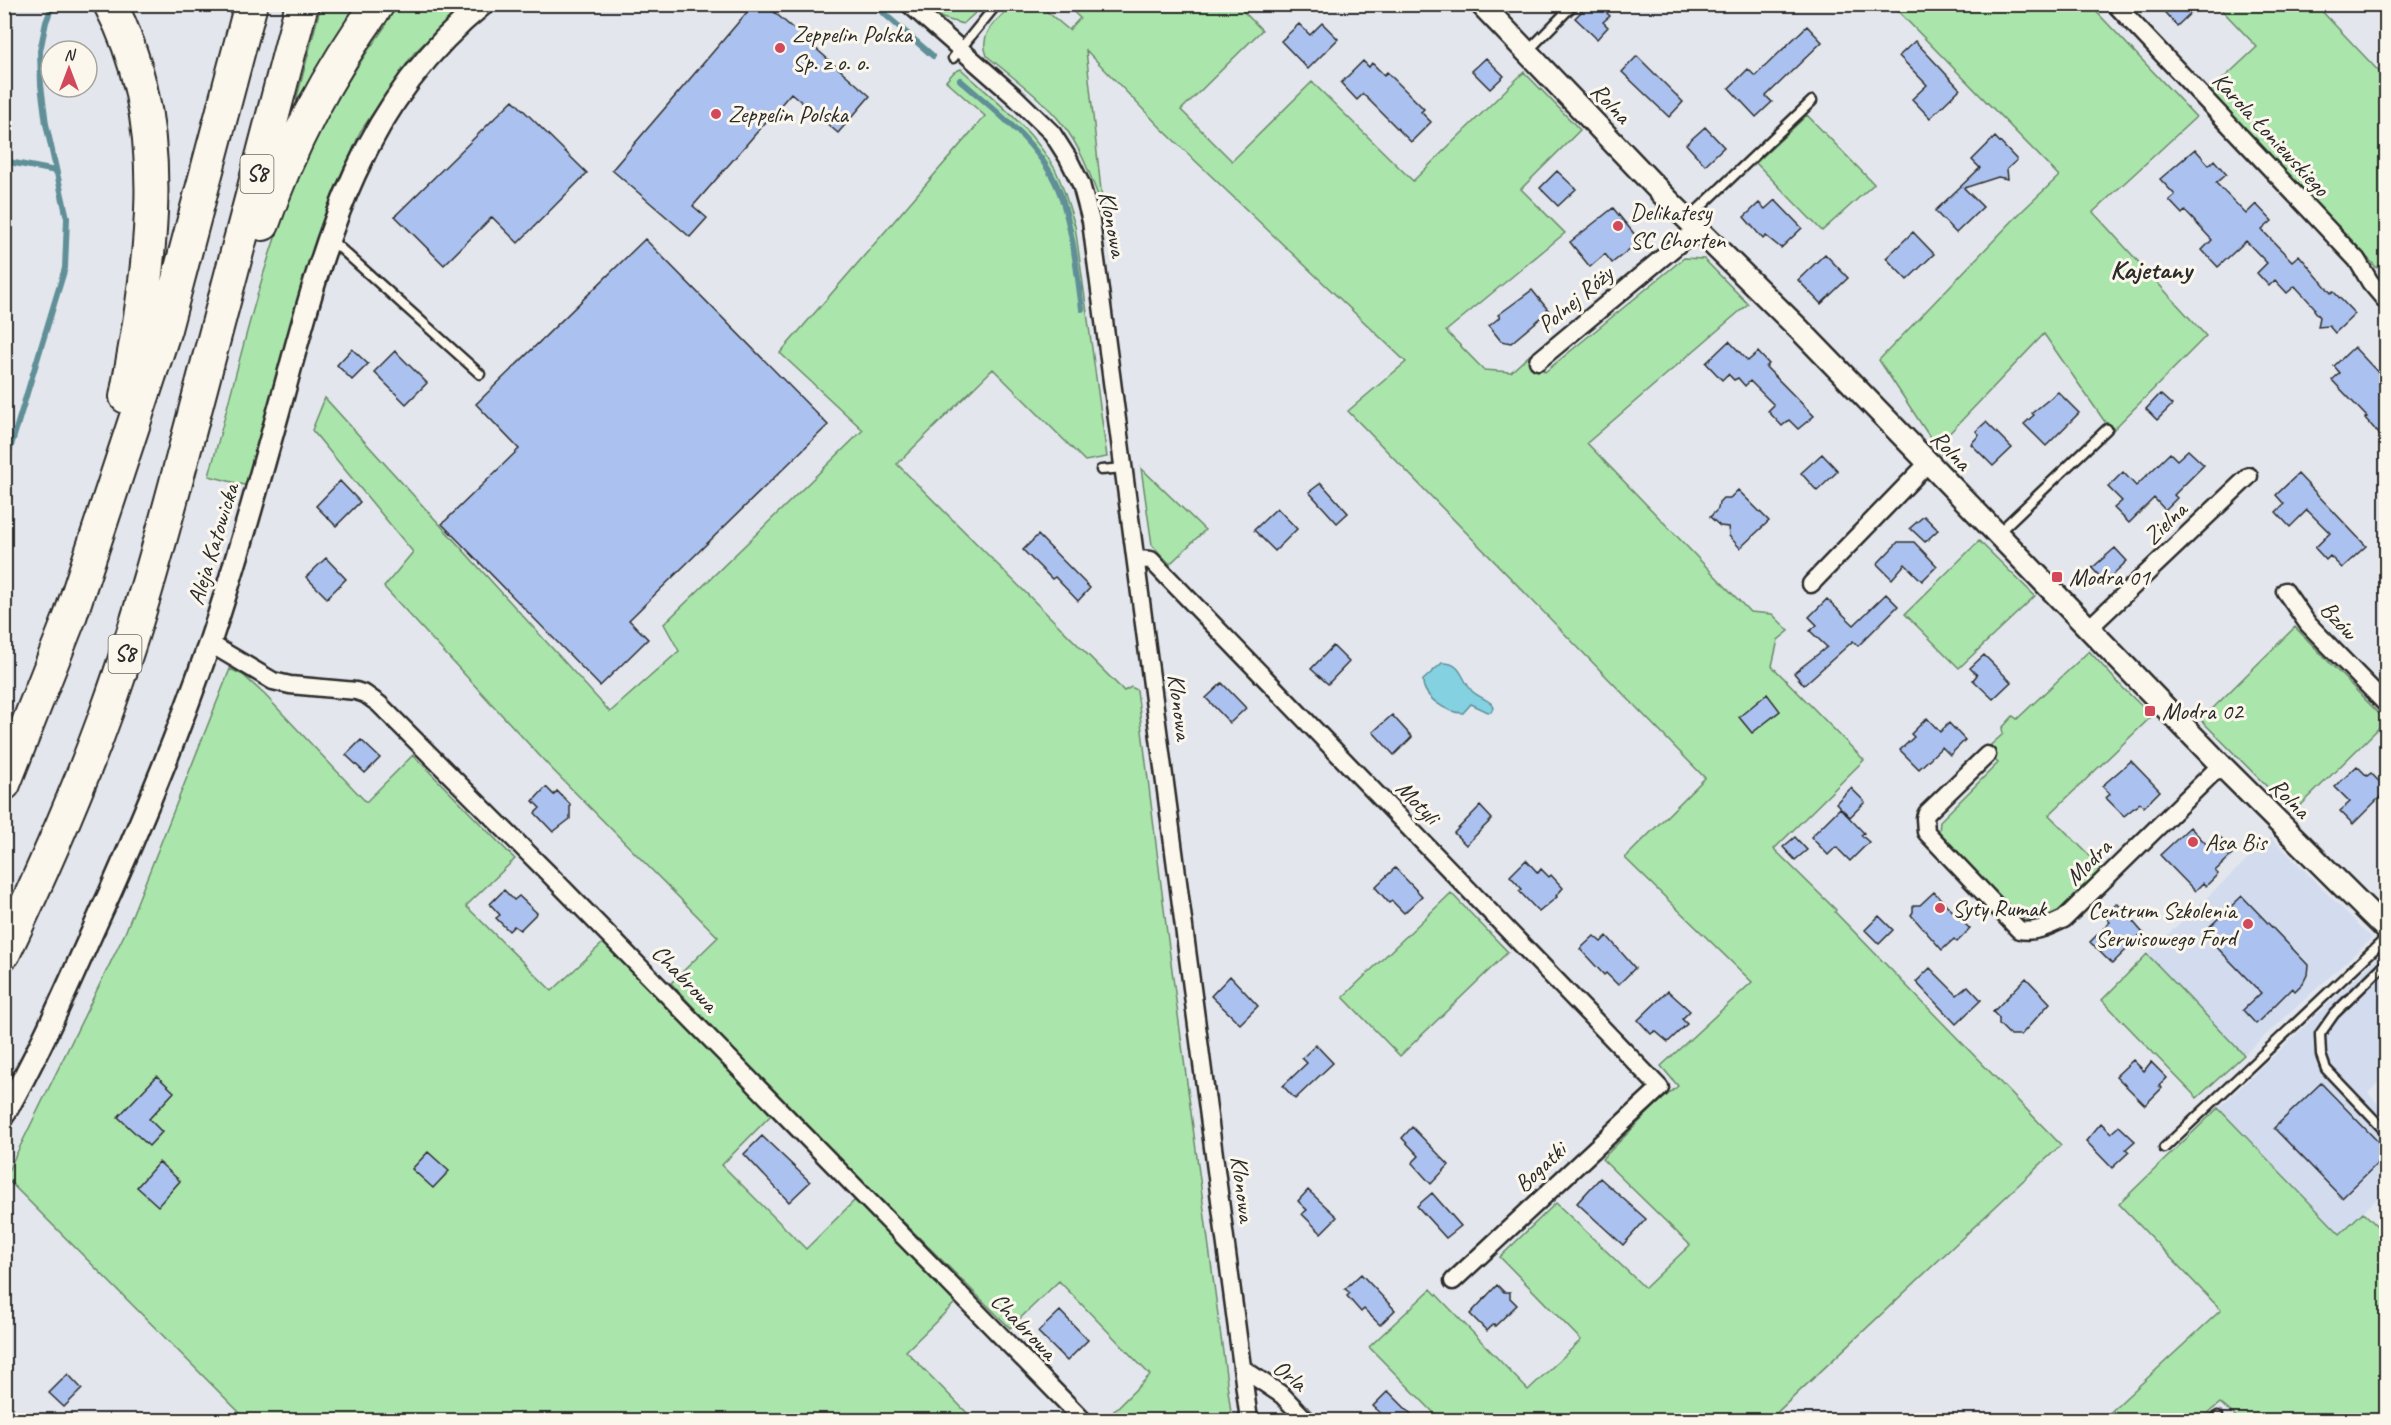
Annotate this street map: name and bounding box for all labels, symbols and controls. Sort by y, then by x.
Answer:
place label: Zeppelin Polska Sp. z o. o. [792,19,913,77]
north arrow [39,39,99,99]
marker: Zeppelin Polska Sp. z o. o. [773,41,787,55]
text: N [64,45,77,65]
street label: Karola Łoniewskiego [2206,66,2337,203]
street label: Rolna [1584,76,1638,131]
place label: Zeppelin Polska [728,99,849,129]
marker: Zeppelin Polska [709,107,723,121]
road number: S8 [240,155,274,193]
street label: Klonowa [1092,189,1134,261]
place label: Delikatesy SC Chorten [1630,197,1727,255]
marker: Delikatesy SC Chorten [1611,219,1625,233]
district label: Kajetany [2110,252,2194,286]
street label: Polnej Róży [1531,258,1620,339]
street label: Rolna [1924,423,1979,478]
street label: Aleja Katowicka [180,478,246,608]
street label: Zielna [2137,494,2195,551]
place label: Modra 01 [2069,562,2151,592]
marker: Modra 01 [2050,570,2064,584]
street label: Bzów [2314,594,2365,647]
road number: S8 [108,635,142,673]
street label: Klonowa [1161,672,1199,744]
place label: Modra 02 [2162,696,2245,726]
marker: Modra 02 [2143,704,2157,718]
street label: Rolna [2263,771,2318,826]
street label: Motyli [1390,773,1448,832]
place label: Asa Bis [2205,827,2268,857]
street label: Modra [2058,832,2118,892]
marker: Asa Bis [2186,835,2200,849]
place label: Syty Rumak [1952,893,2048,923]
place label: Centrum Szkolenia Serwisowego Ford [2088,895,2240,953]
marker: Syty Rumak [1933,901,1947,915]
marker: Centrum Szkolenia Serwisowego Ford [2241,917,2255,931]
street label: Chabrowa [645,938,726,1020]
street label: Bogatki [1508,1133,1575,1199]
street label: Klonowa [1224,1154,1262,1226]
street label: Chabrowa [984,1286,1065,1368]
street label: Orla [1267,1352,1314,1399]

